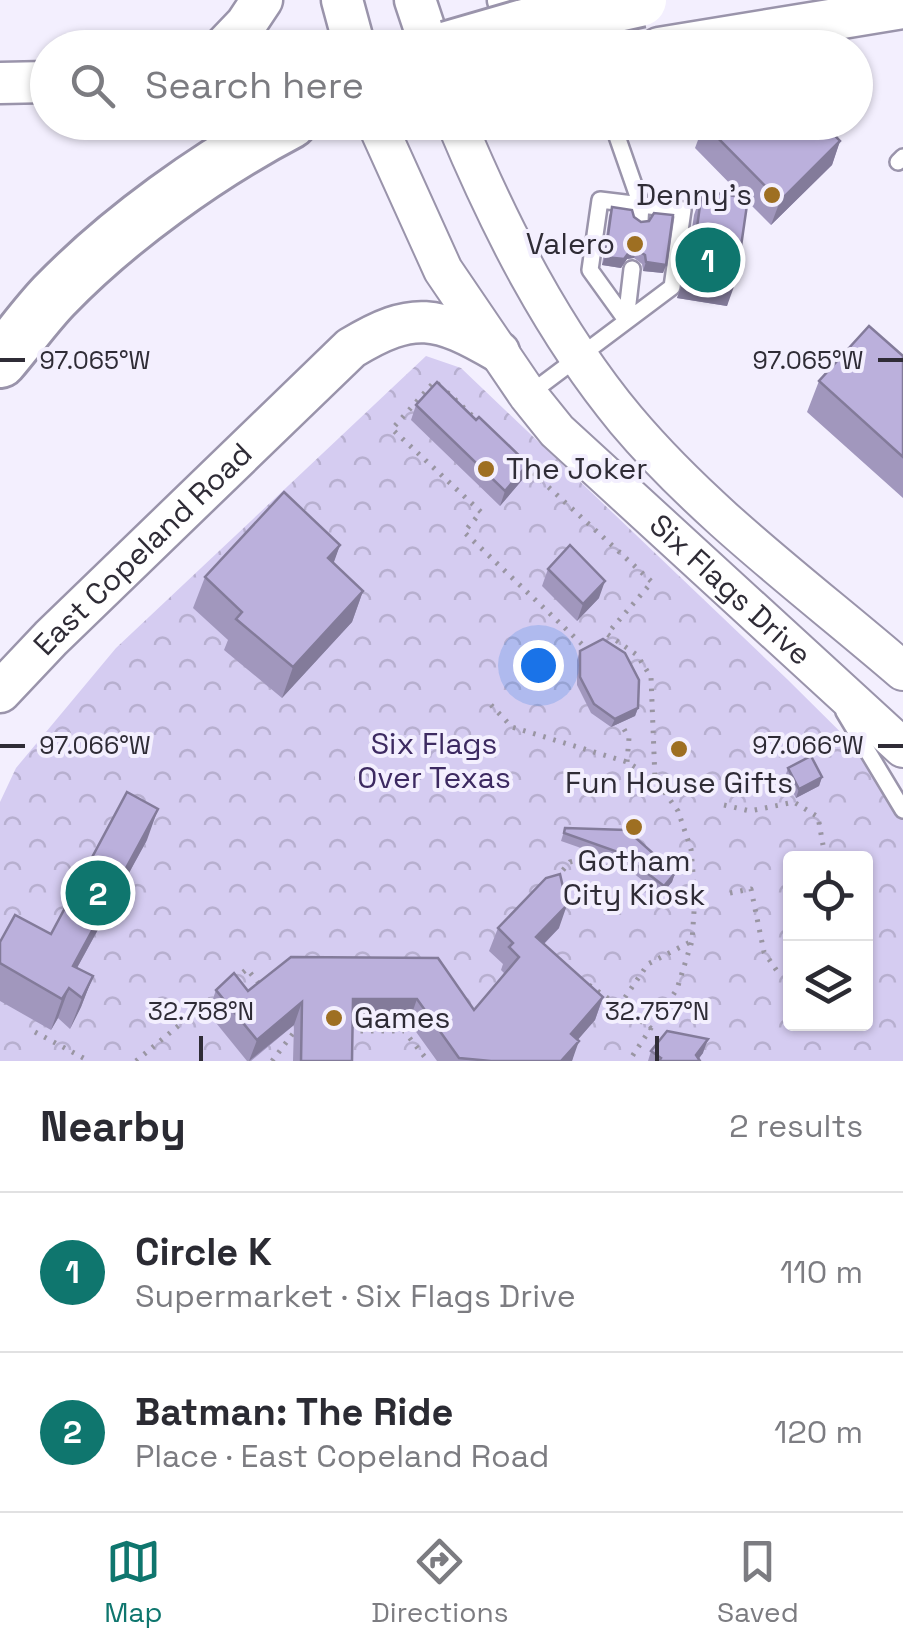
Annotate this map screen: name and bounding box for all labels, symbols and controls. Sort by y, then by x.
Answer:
search box [30,30,873,140]
icon: search [65,58,120,113]
text: Search here [145,61,364,109]
place label: Denny's [636,175,752,214]
marker: Denny's [761,184,783,206]
pin: 1 [676,222,740,298]
place label: Valero [526,224,615,263]
marker: Valero [624,233,646,255]
text: 97.065°W [40,344,150,376]
text: 97.065°W [753,344,863,376]
street label: East Copeland Road [25,434,260,663]
place label: The Joker [506,449,647,488]
marker: The Joker [475,458,497,480]
street label: Six Flags Drive [641,505,820,674]
your location [513,640,564,691]
park label: Six Flags Over Texas [357,724,511,797]
text: 97.066°W [39,729,151,761]
text: 97.066°W [752,729,864,761]
marker: Fun House Gifts [668,738,690,760]
place label: Fun House Gifts [565,763,793,802]
marker: Gotham City Kiosk [623,816,645,838]
place label: Gotham City Kiosk [563,841,705,914]
map controls [783,851,873,1031]
button: locate [783,851,873,941]
pin: 2 [66,856,130,930]
button: layers [783,941,873,1031]
text: 32.758°N [148,995,254,1027]
text: 32.757°N [605,995,709,1027]
place label: Games [354,998,450,1037]
marker: Games [323,1007,345,1029]
text: Nearby [40,1100,186,1153]
text: 2 results [729,1106,863,1146]
text: Circle K [135,1228,272,1276]
text: 1 [65,1252,80,1292]
text: 110 m [780,1252,863,1292]
text: Supermarket · Six Flags Drive [135,1276,576,1316]
text: Batman: The Ride [135,1388,453,1436]
text: 2 [63,1412,82,1452]
text: 120 m [774,1412,863,1452]
text: Place · East Copeland Road [135,1436,549,1476]
tab: Map [104,1534,163,1630]
tab: Directions [371,1534,508,1630]
tab: Saved [717,1534,799,1630]

